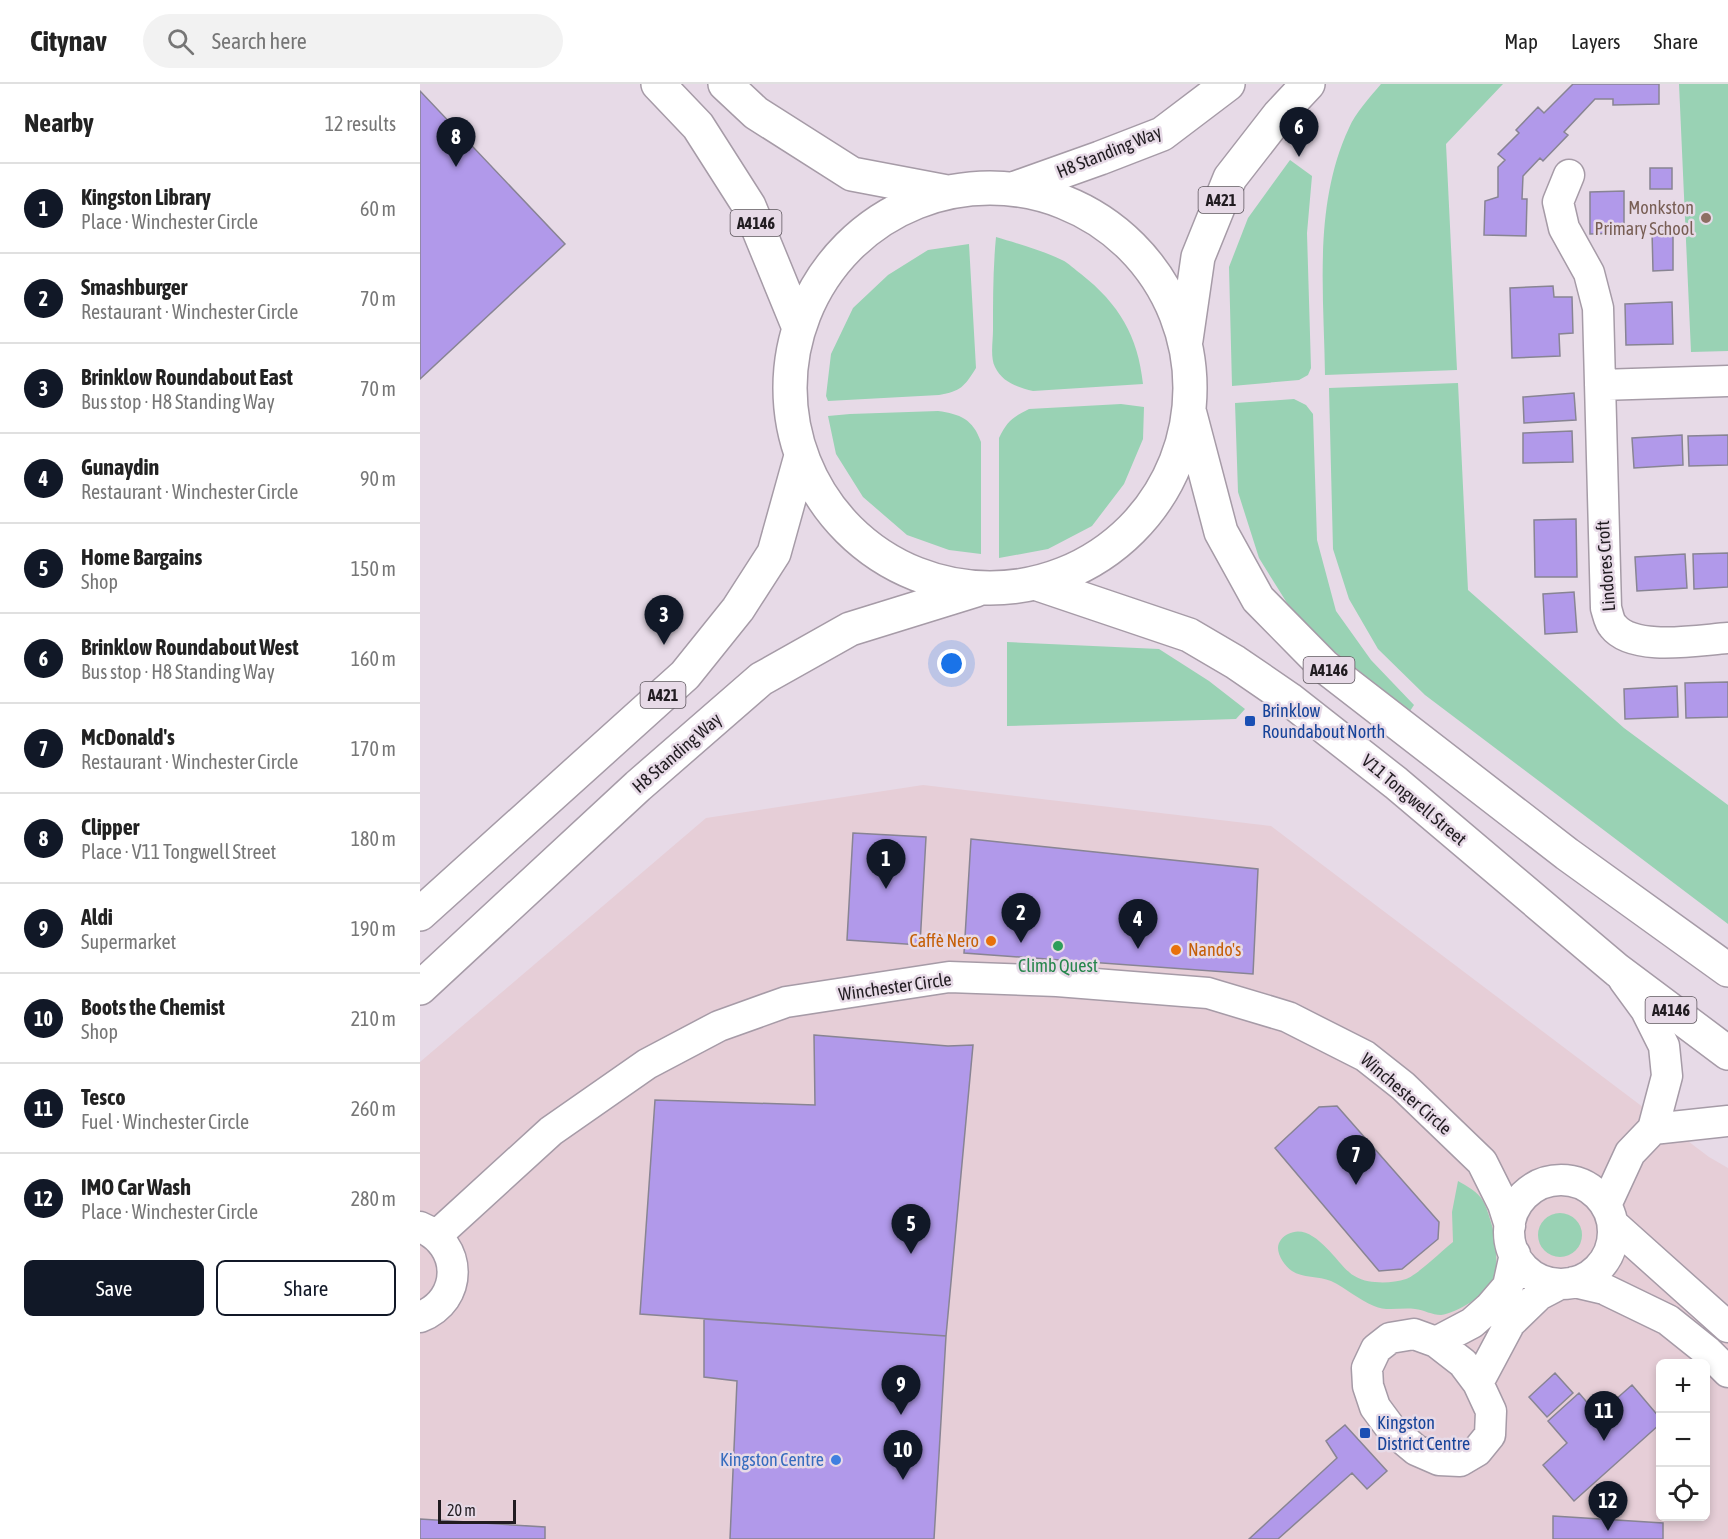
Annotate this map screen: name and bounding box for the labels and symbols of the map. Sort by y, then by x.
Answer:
pin: 6 [1280,107,1318,157]
pin: 8 [436,118,476,167]
street label: H8 Standing Way [1053,121,1164,182]
road number: A421 [1198,187,1244,213]
place label: Monkston Primary School [1595,197,1694,239]
road number: A4146 [730,210,782,236]
marker: Monkston Primary School [1699,211,1713,225]
street label: Lindores Croft [1592,520,1619,612]
pin: 3 [644,596,684,645]
your location [937,649,966,678]
road number: A4146 [1304,657,1354,683]
road number: A421 [640,682,686,708]
place label: Brinklow Roundabout North [1262,700,1385,742]
street label: H8 Standing Way [628,708,726,797]
marker: Brinklow Roundabout North [1243,714,1257,728]
street label: V11 Tongwell Street [1358,750,1471,850]
pin: 1 [866,840,906,889]
pin: 2 [1002,894,1040,943]
pin: 4 [1118,900,1158,949]
place label: Caffè Nero [910,930,979,951]
marker: Caffè Nero [984,934,998,948]
marker: Climb Quest [1051,939,1065,953]
place label: Nando's [1188,939,1241,960]
marker: Nando's [1169,943,1183,957]
place label: Climb Quest [1018,955,1098,976]
street label: Winchester Circle [837,968,953,1005]
road number: A4146 [1646,997,1696,1023]
street label: Winchester Circle [1357,1048,1456,1139]
pin: 7 [1336,1136,1376,1185]
pin: 5 [892,1204,930,1254]
pin: 9 [882,1366,920,1415]
pin: 11 [1584,1392,1624,1441]
place label: Kingston District Centre [1377,1412,1470,1454]
marker: Kingston District Centre [1358,1426,1372,1440]
pin: 10 [884,1430,922,1480]
place label: Kingston Centre [720,1449,824,1470]
marker: Kingston Centre [829,1453,843,1467]
pin: 12 [1588,1482,1628,1531]
scale bar [438,1497,516,1524]

